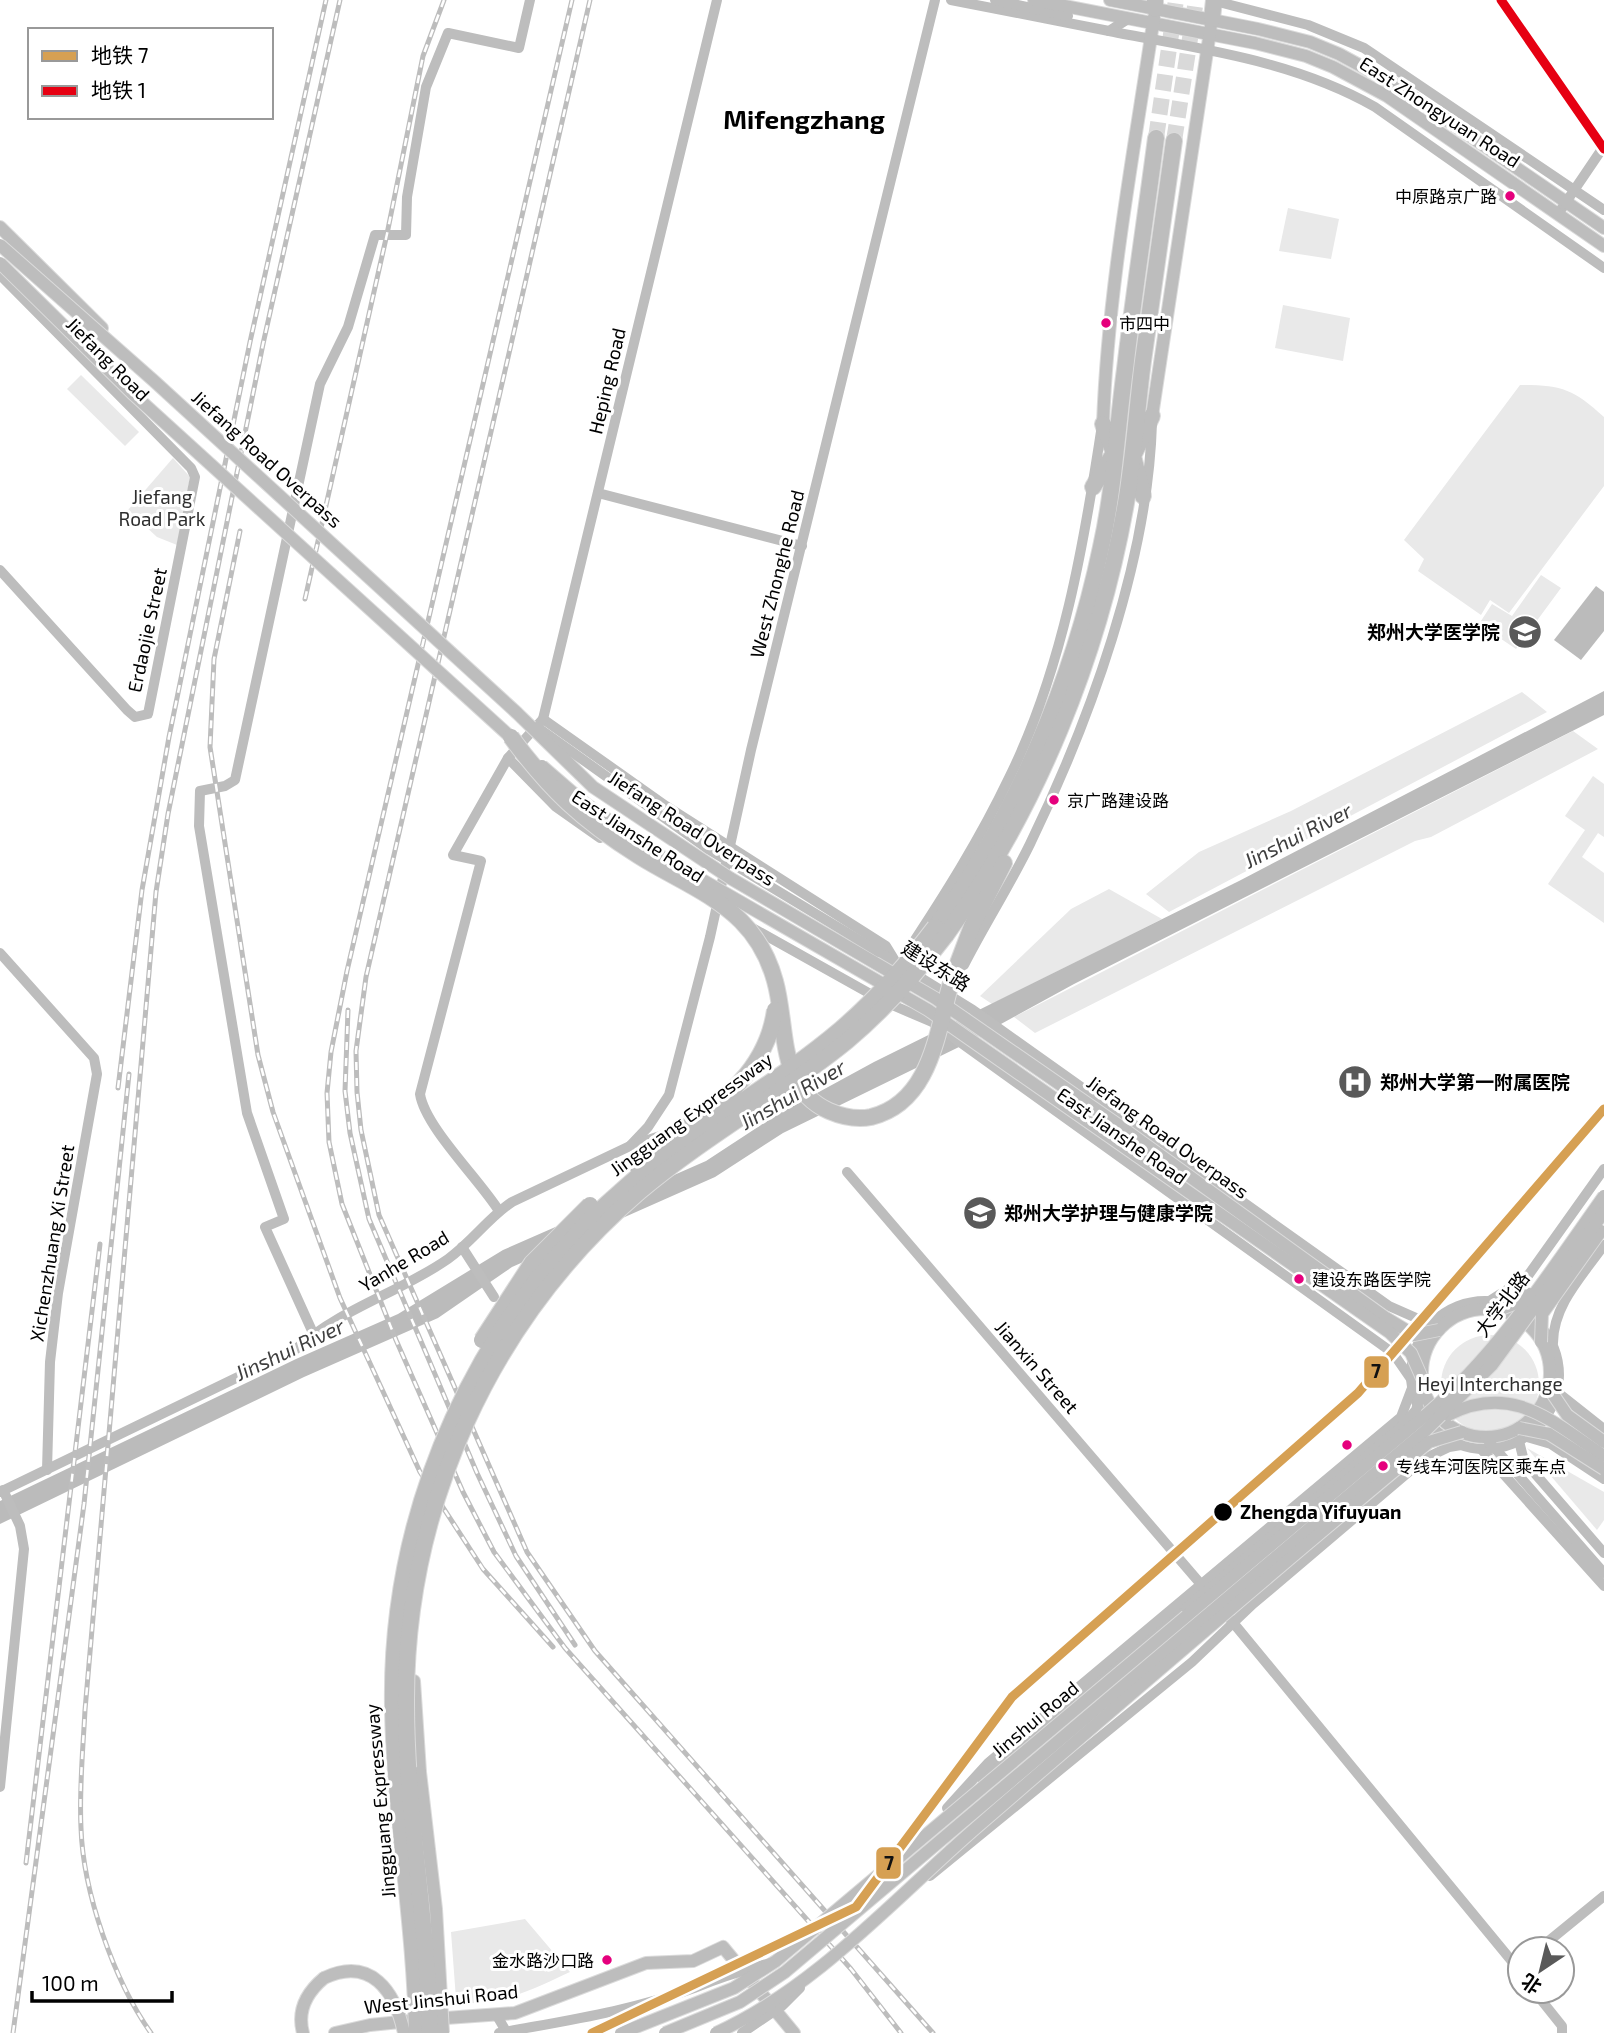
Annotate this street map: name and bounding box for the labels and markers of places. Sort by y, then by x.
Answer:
place label: 中原路京广路 [1395,186,1497,206]
marker: 中原路京广路 [1503,189,1517,203]
place label: 市四中 [1119,313,1170,333]
marker: 市四中 [1099,316,1113,330]
school or university icon: 郑州大学医学院 [1506,613,1544,651]
place label: 郑州大学医学院 [1367,620,1500,643]
place label: 京广路建设路 [1067,790,1169,810]
marker: 京广路建设路 [1047,793,1061,807]
hospital icon: 郑州大学第一附属医院 [1336,1063,1374,1101]
place label: 郑州大学第一附属医院 [1380,1070,1570,1093]
school or university icon: 郑州大学护理与健康学院 [961,1194,999,1232]
place label: 郑州大学护理与健康学院 [1004,1201,1213,1224]
place label: 建设东路医学院 [1312,1269,1431,1289]
marker: 建设东路医学院 [1292,1272,1306,1286]
unlabelled marker [1340,1438,1354,1452]
place label: 专线车河医院区乘车点 [1396,1456,1566,1476]
marker: 专线车河医院区乘车点 [1376,1459,1390,1473]
place label: Zhengda Yifuyuan [1240,1500,1402,1524]
marker: Zhengda Yifuyuan [1212,1501,1234,1523]
place label: 金水路沙口路 [492,1950,594,1970]
marker: 金水路沙口路 [600,1953,614,1967]

